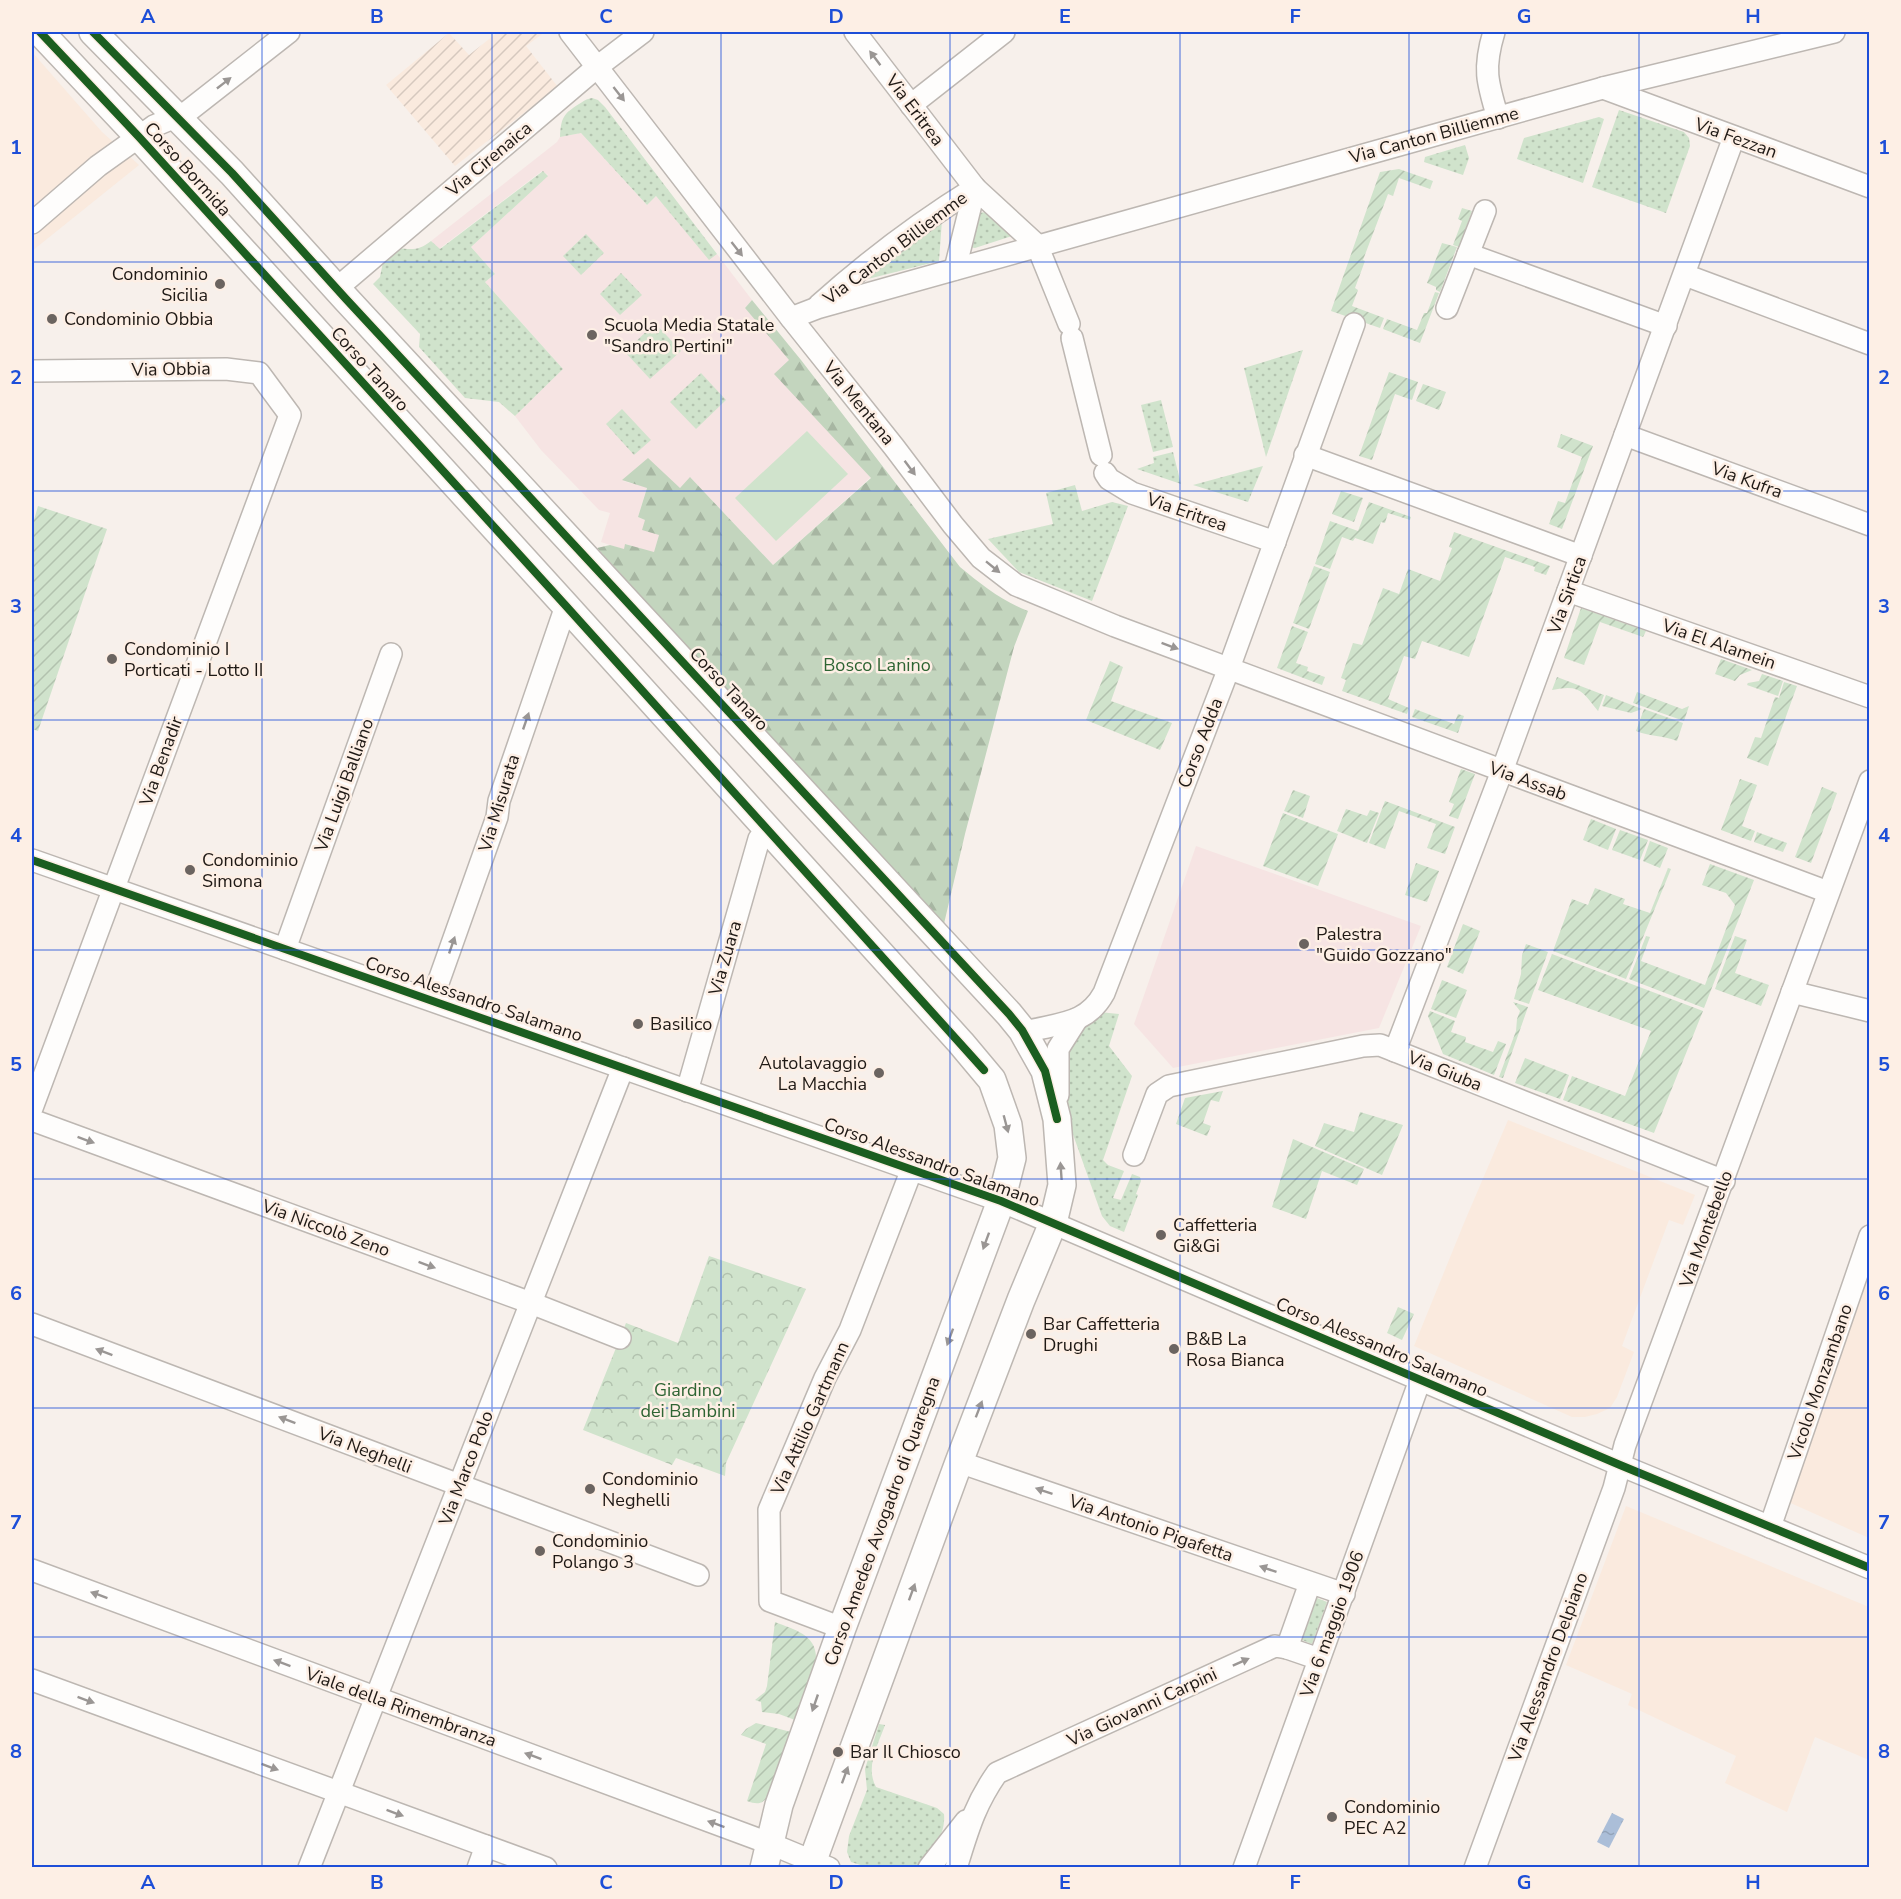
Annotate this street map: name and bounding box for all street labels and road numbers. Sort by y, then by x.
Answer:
street label: Via Eritrea [880,69,950,151]
street label: Via Canton Billiemme [1346,101,1521,169]
street label: Via Fezzan [1690,112,1781,164]
street label: Via Cirenaica [440,116,537,202]
street label: Corso Bormida [139,117,237,221]
street label: Via Canton Billiemme [817,186,972,311]
street label: Corso Tanaro [326,321,414,417]
street label: Via Mentana [817,355,900,450]
street label: Via Obbia [130,356,211,382]
street label: Via Kufra [1707,456,1786,504]
street label: Via Eritrea [1143,487,1230,537]
street label: Via Sirtica [1541,553,1592,638]
street label: Via El Alamein [1658,613,1779,675]
street label: Corso Tanaro [684,642,774,736]
street label: Corso Adda [1172,694,1228,792]
street label: Via Benadir [133,713,188,810]
street label: Via Luigi Balliano [308,715,379,856]
street label: Via Misurata [472,751,525,856]
street label: Via Assab [1485,756,1570,806]
street label: Via Zuara [703,918,747,999]
street label: Corso Alessandro Salamano [362,950,586,1048]
street label: Via Giuba [1403,1045,1486,1097]
street label: Corso Alessandro Salamano [821,1112,1043,1212]
street label: Via Montebello [1673,1167,1738,1292]
street label: Via Niccolò Zeno [258,1193,393,1262]
street label: Corso Alessandro Salamano [1272,1291,1492,1403]
street label: Vicolo Monzambano [1782,1301,1858,1464]
street label: Via Attilio Gartmann [765,1338,855,1499]
street label: Corso Amedeo Avogadro di Quaregna [818,1373,946,1669]
street label: Via Marco Polo [433,1407,499,1530]
street label: Via Neghelli [314,1421,415,1479]
street label: Via Antonio Pigafetta [1065,1488,1236,1567]
street label: Via 6 maggio 1906 [1294,1547,1370,1702]
street label: Via Alessandro Delpiano [1502,1569,1593,1766]
street label: Viale della Rimembranza [301,1661,500,1753]
street label: Via Giovanni Carpini [1062,1662,1221,1753]

